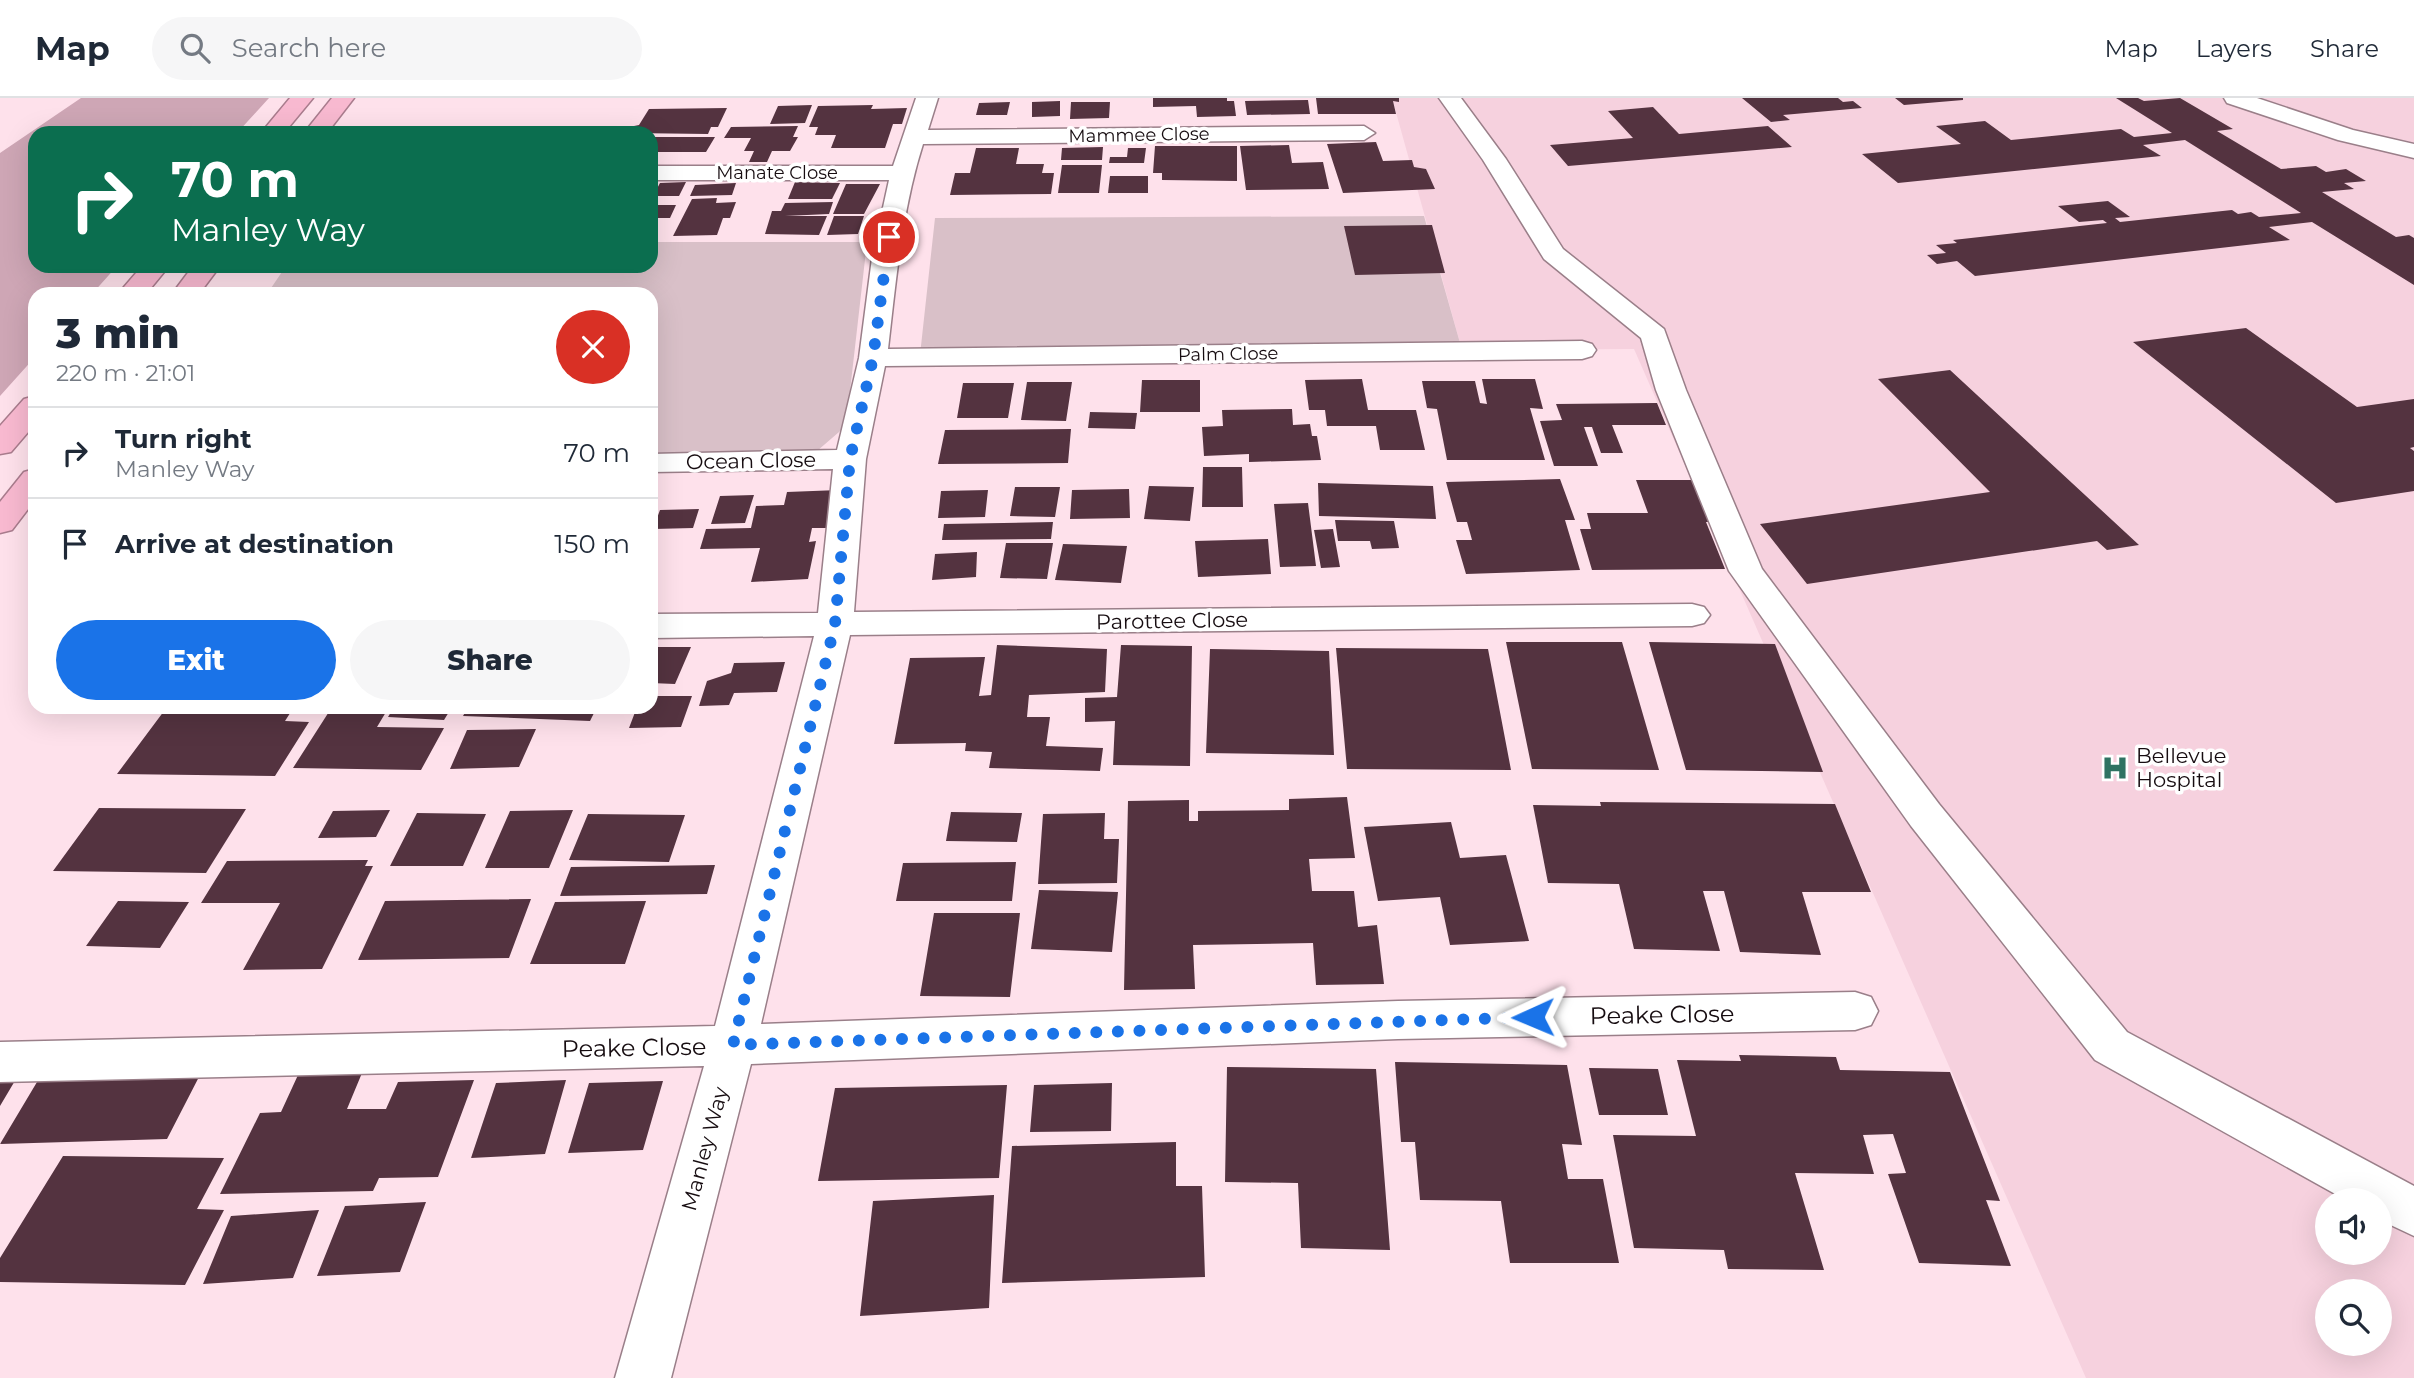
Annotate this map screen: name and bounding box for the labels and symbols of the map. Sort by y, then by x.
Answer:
street label: Mammee Close [1068,123,1210,147]
street label: Manate Close [716,162,838,184]
pin [859,207,919,267]
street label: Palm Close [1178,342,1279,366]
street label: Ocean Close [686,447,816,474]
street label: Parottee Close [1096,607,1248,634]
place label: Bellevue Hospital [2136,743,2226,792]
hospital icon: Bellevue Hospital [2100,753,2130,783]
position arrow [1496,980,1570,1054]
street label: Peake Close [1589,999,1735,1030]
street label: Peake Close [561,1032,707,1063]
street label: Manley Way [676,1084,733,1214]

